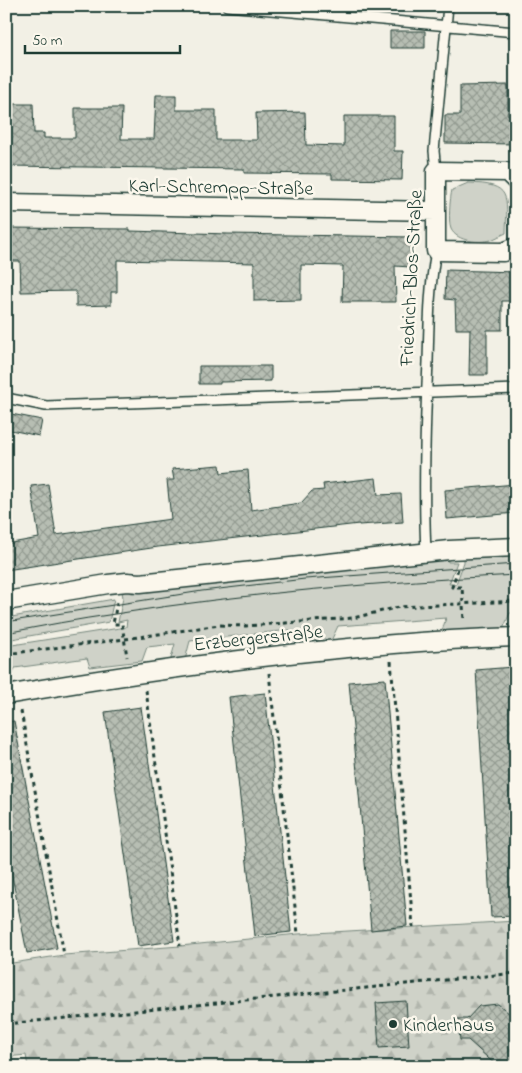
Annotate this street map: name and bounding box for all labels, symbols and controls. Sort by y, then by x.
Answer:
scale bar [25,22,180,54]
text: 50 m [32,30,63,52]
street label: Karl-Schrempp-Straße [128,172,314,205]
street label: Friedrich-Blos-Straße [393,189,432,368]
street label: Erzbergerstraße [192,618,325,662]
place label: Kinderhaus [403,1012,494,1041]
marker: Kinderhaus [387,1018,399,1030]

